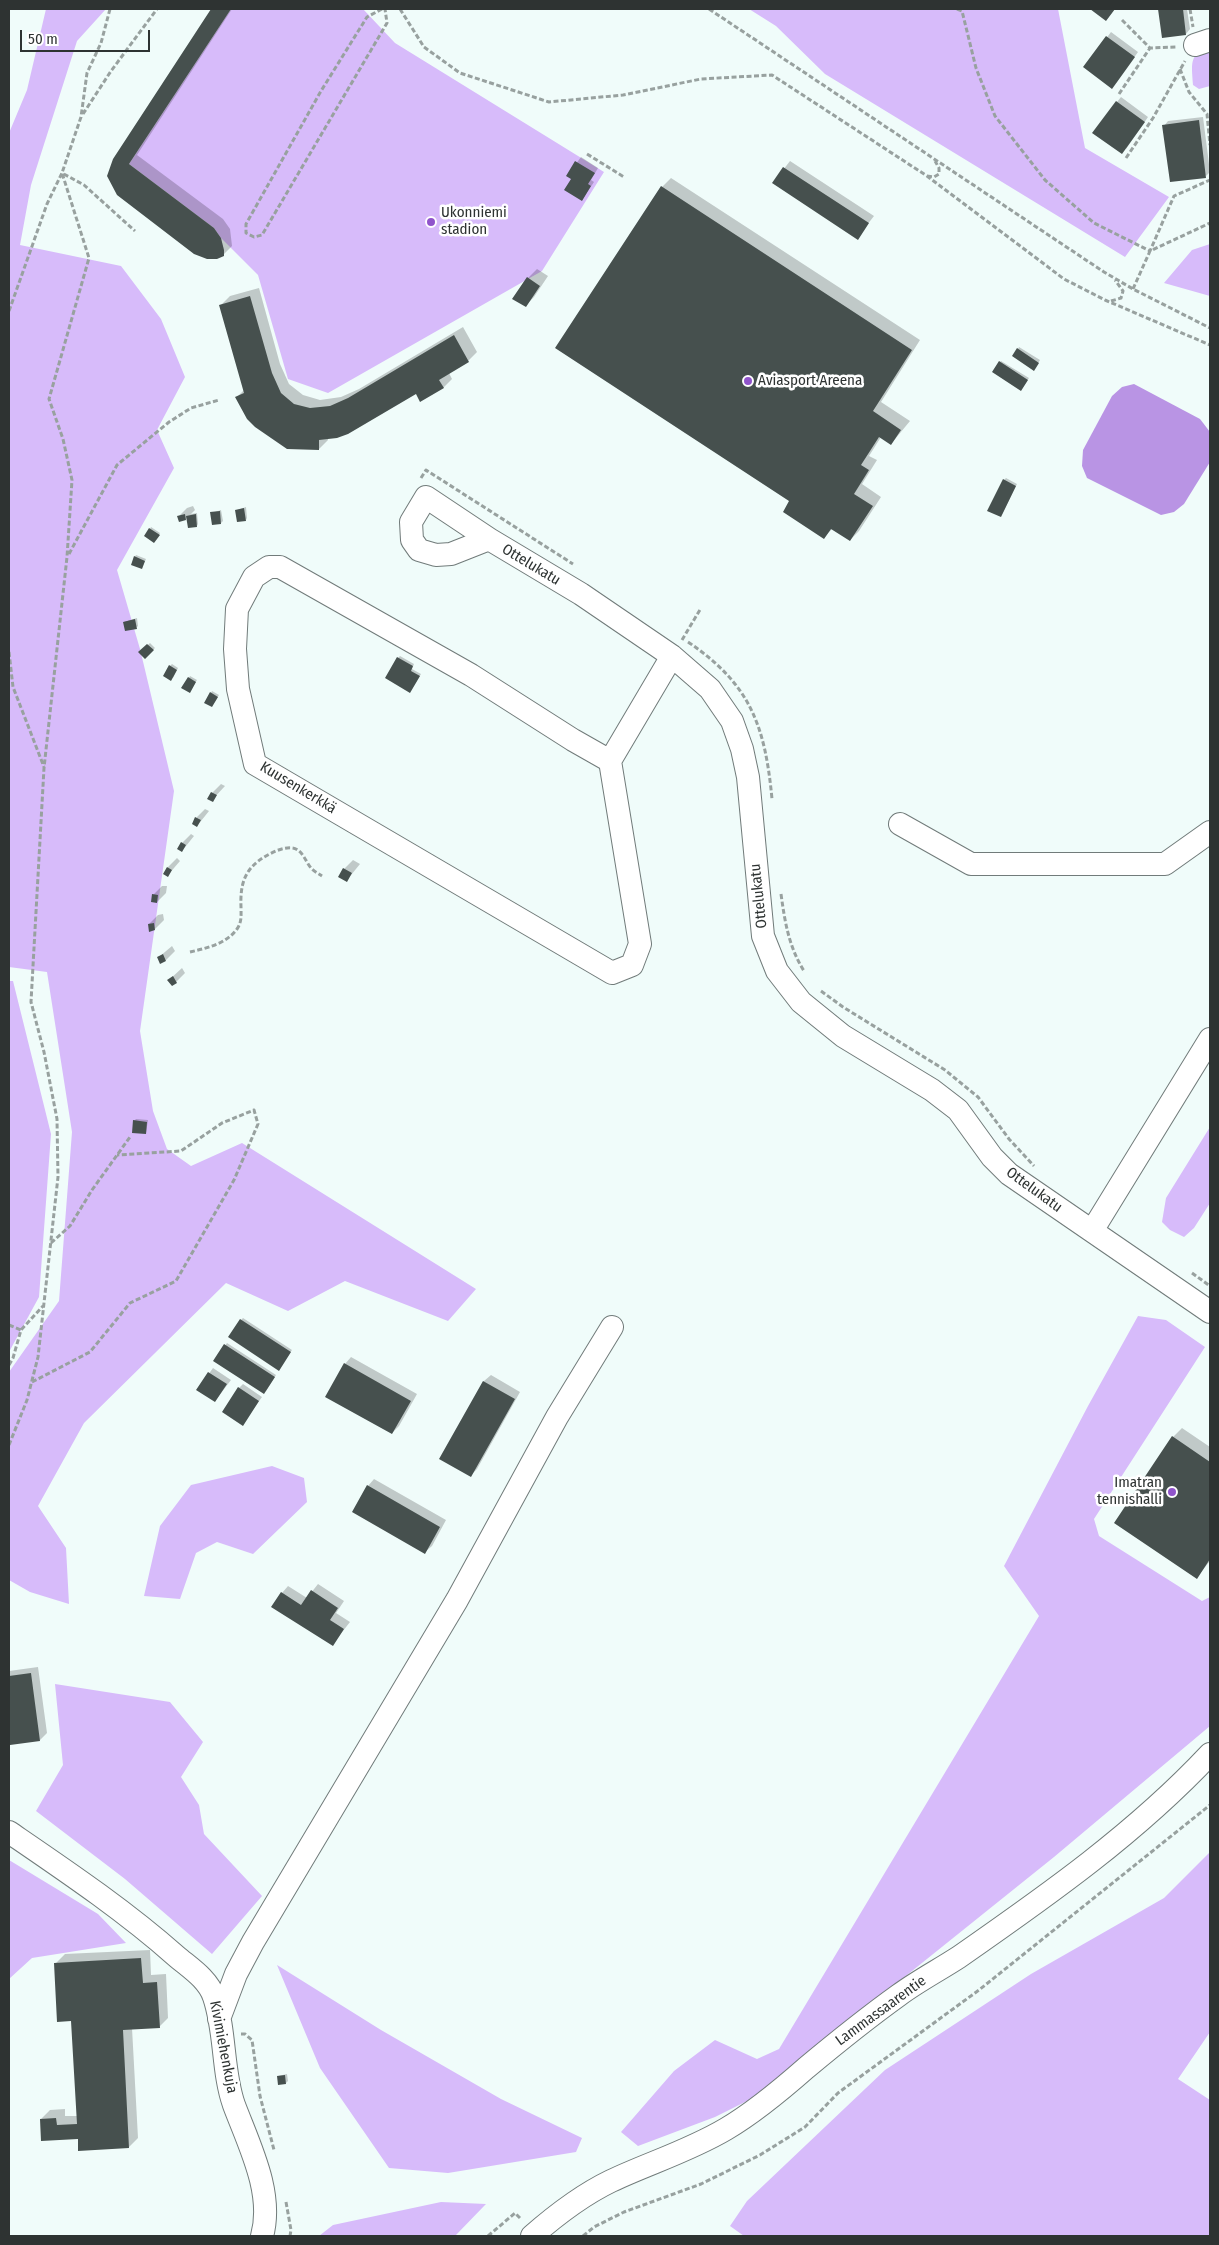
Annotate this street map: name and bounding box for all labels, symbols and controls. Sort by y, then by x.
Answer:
scale bar [22,20,152,52]
text: 50 m [28,30,58,48]
place label: Ukonniemi stadion [441,204,507,239]
marker: Ukonniemi stadion [425,216,437,228]
place label: Aviasport Areena [758,372,862,390]
marker: Aviasport Areena [742,375,754,387]
street label: Ottelukatu [498,541,564,589]
street label: Kuusenkerkkä [257,758,339,818]
street label: Ottelukatu [747,863,771,929]
street label: Ottelukatu [1002,1164,1066,1216]
place label: Imatran tennishalli [1097,1474,1162,1509]
marker: Imatran tennishalli [1166,1486,1178,1498]
street label: Lammassaarentie [832,1972,930,2050]
street label: Kivimiehenkuja [205,1999,241,2095]

